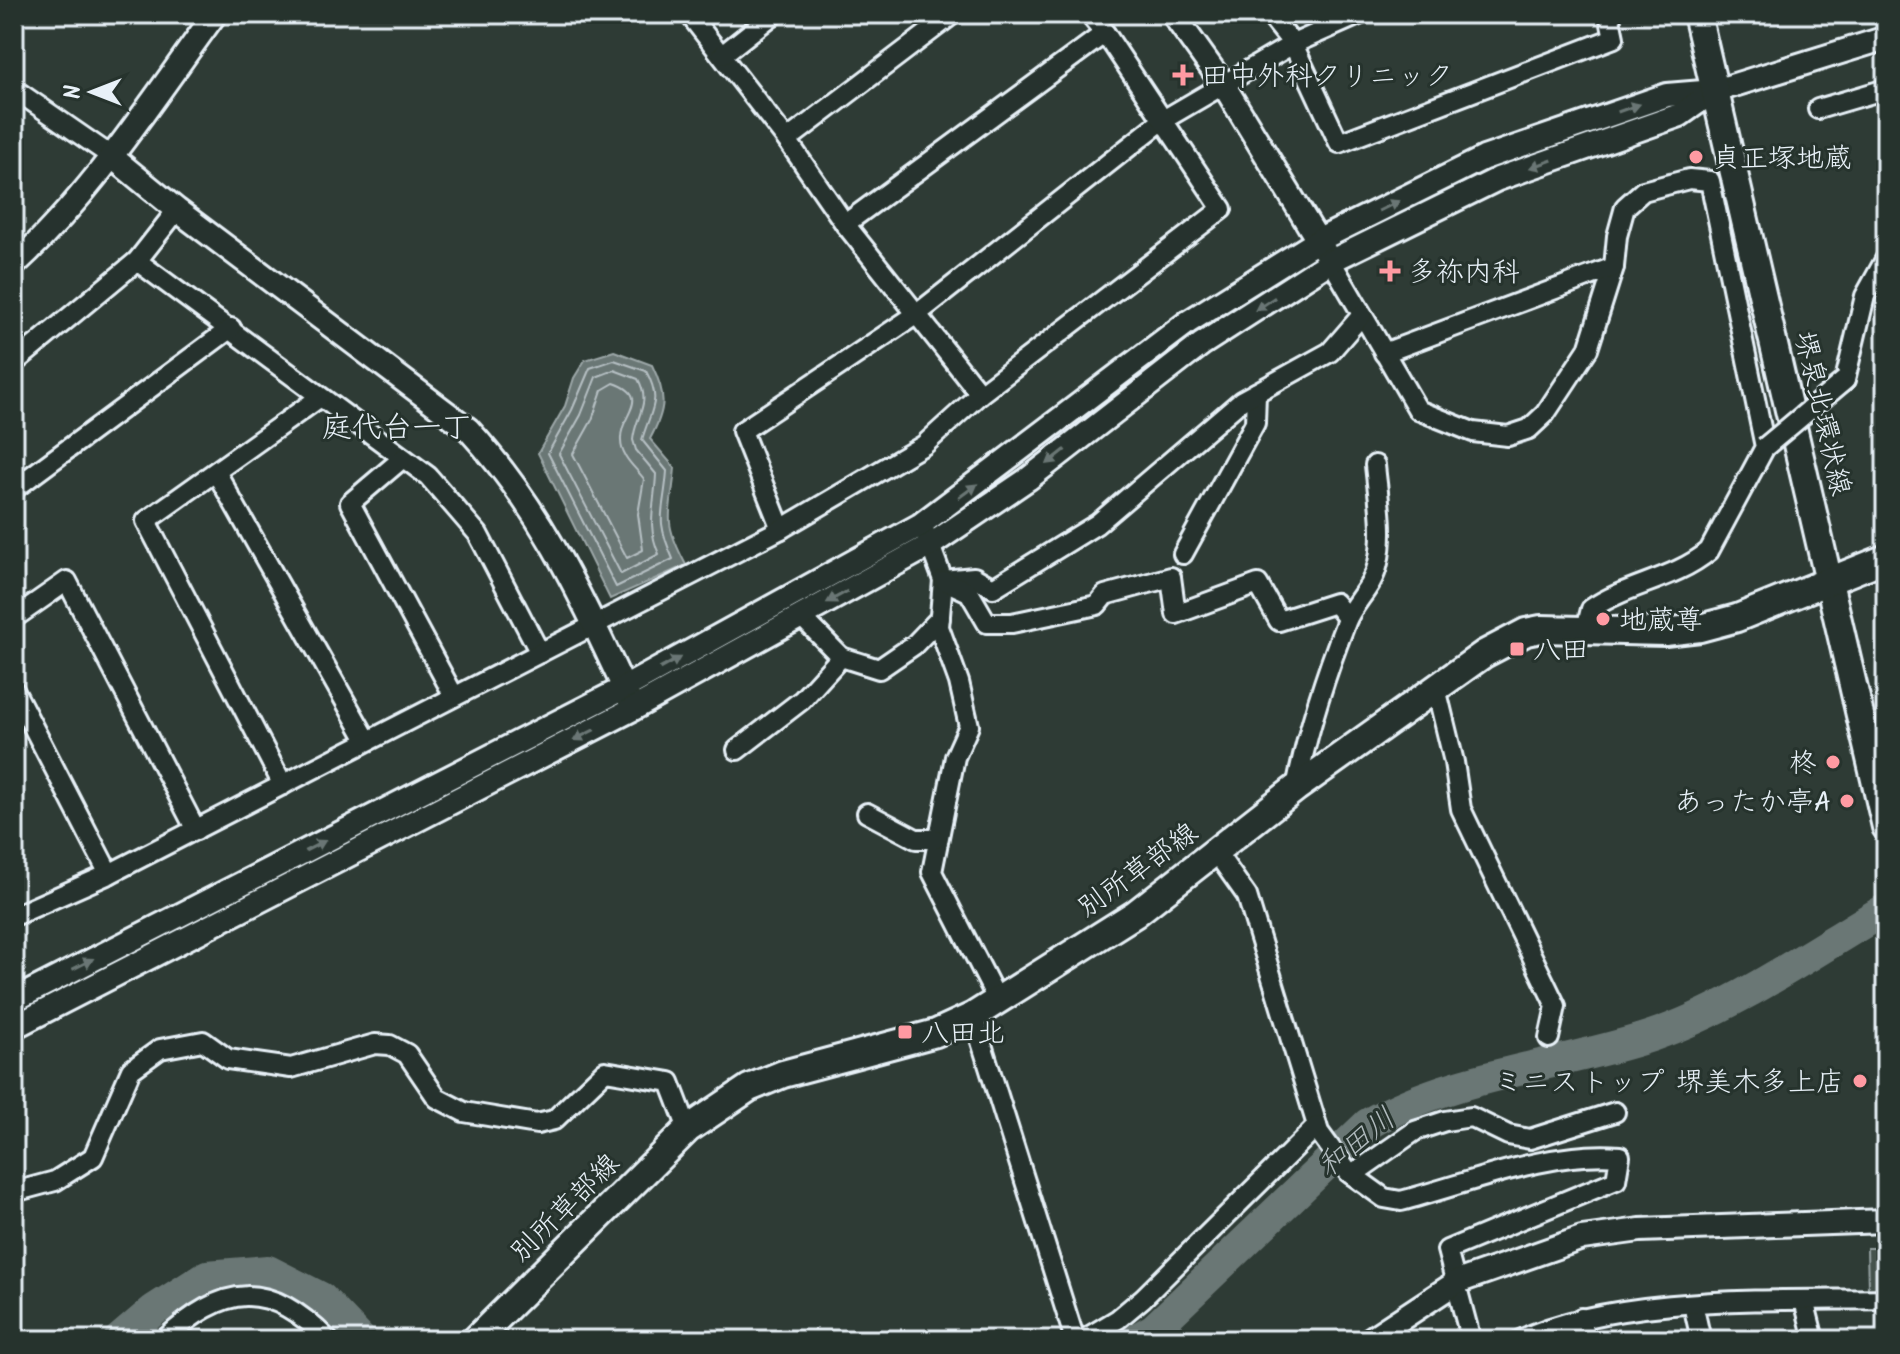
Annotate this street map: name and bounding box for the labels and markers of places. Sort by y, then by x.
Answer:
place label: 田中外科クリニック [1201,55,1453,100]
marker: 田中外科クリニック [1172,64,1194,86]
place label: 貞正塚地蔵 [1712,137,1852,182]
marker: 貞正塚地蔵 [1687,148,1705,166]
place label: 多祢内科 [1408,251,1520,296]
marker: 多祢内科 [1379,260,1401,282]
place label: 地蔵尊 [1619,599,1703,644]
marker: 地蔵尊 [1594,610,1612,628]
place label: 八田 [1533,629,1589,674]
marker: 八田 [1508,640,1526,658]
place label: 柊 [1789,742,1817,787]
marker: 柊 [1824,753,1842,771]
place label: あったか亭A [1674,781,1831,826]
marker: あったか亭A [1838,792,1856,810]
place label: 八田北 [921,1012,1005,1057]
marker: 八田北 [896,1023,914,1041]
place label: ミニストップ 堺美木多上店 [1494,1061,1844,1106]
marker: ミニストップ 堺美木多上店 [1851,1072,1869,1090]

